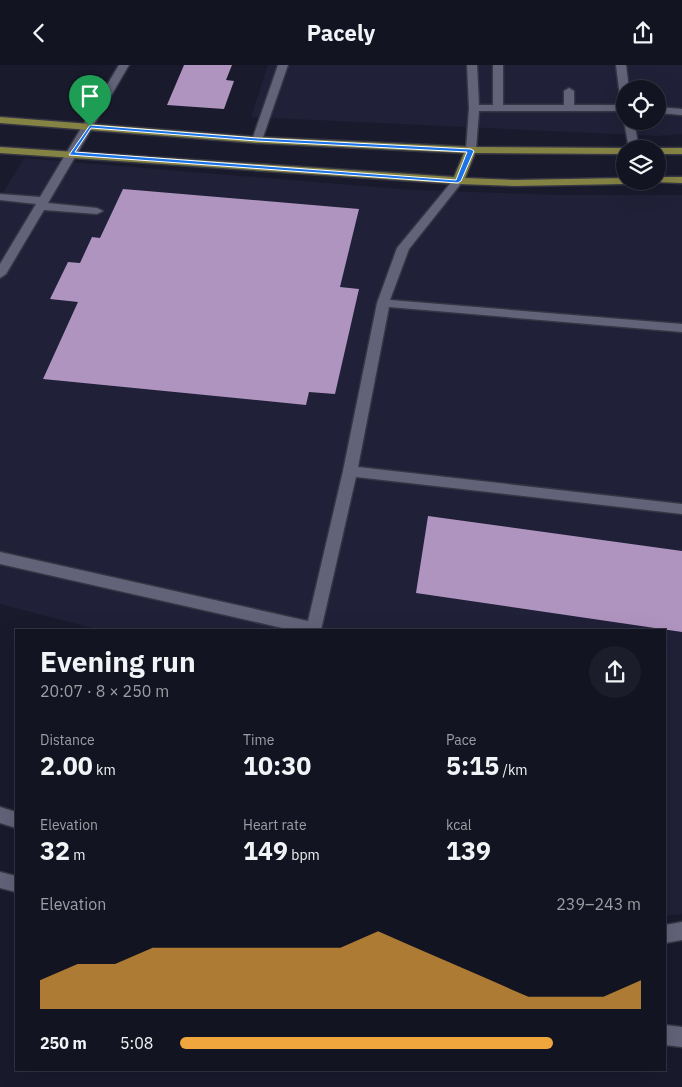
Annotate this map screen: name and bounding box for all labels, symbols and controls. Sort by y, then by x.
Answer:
text: Pacely [307,18,375,47]
icon: back [25,19,53,47]
icon: share [629,19,657,47]
pin [69,75,111,126]
map controls [616,80,666,190]
button: locate [616,80,666,130]
icon: arrive [76,82,104,110]
button: layers [616,140,666,190]
text: Evening run [40,643,196,680]
button: share [589,646,641,698]
text: 20:07 · 8 × 250 m [40,681,169,701]
text: Distance [40,731,95,749]
text: Time [243,731,274,749]
text: Pace [446,731,476,749]
text: 2.00 [40,749,93,782]
text: 10:30 [243,749,311,782]
text: 5:15 [446,749,499,782]
text: km [93,761,116,779]
text: /km [499,761,528,779]
text: Elevation [40,816,98,834]
text: Heart rate [243,816,307,834]
text: kcal [446,816,471,834]
text: 32 [40,834,70,867]
text: 149 [243,834,288,867]
text: 139 [446,834,491,867]
text: m [70,846,86,864]
text: bpm [288,846,320,864]
text: Elevation [40,894,106,914]
text: 239–243 m [556,894,641,914]
text: 250 m [40,1033,87,1053]
text: 5:08 [120,1033,153,1053]

